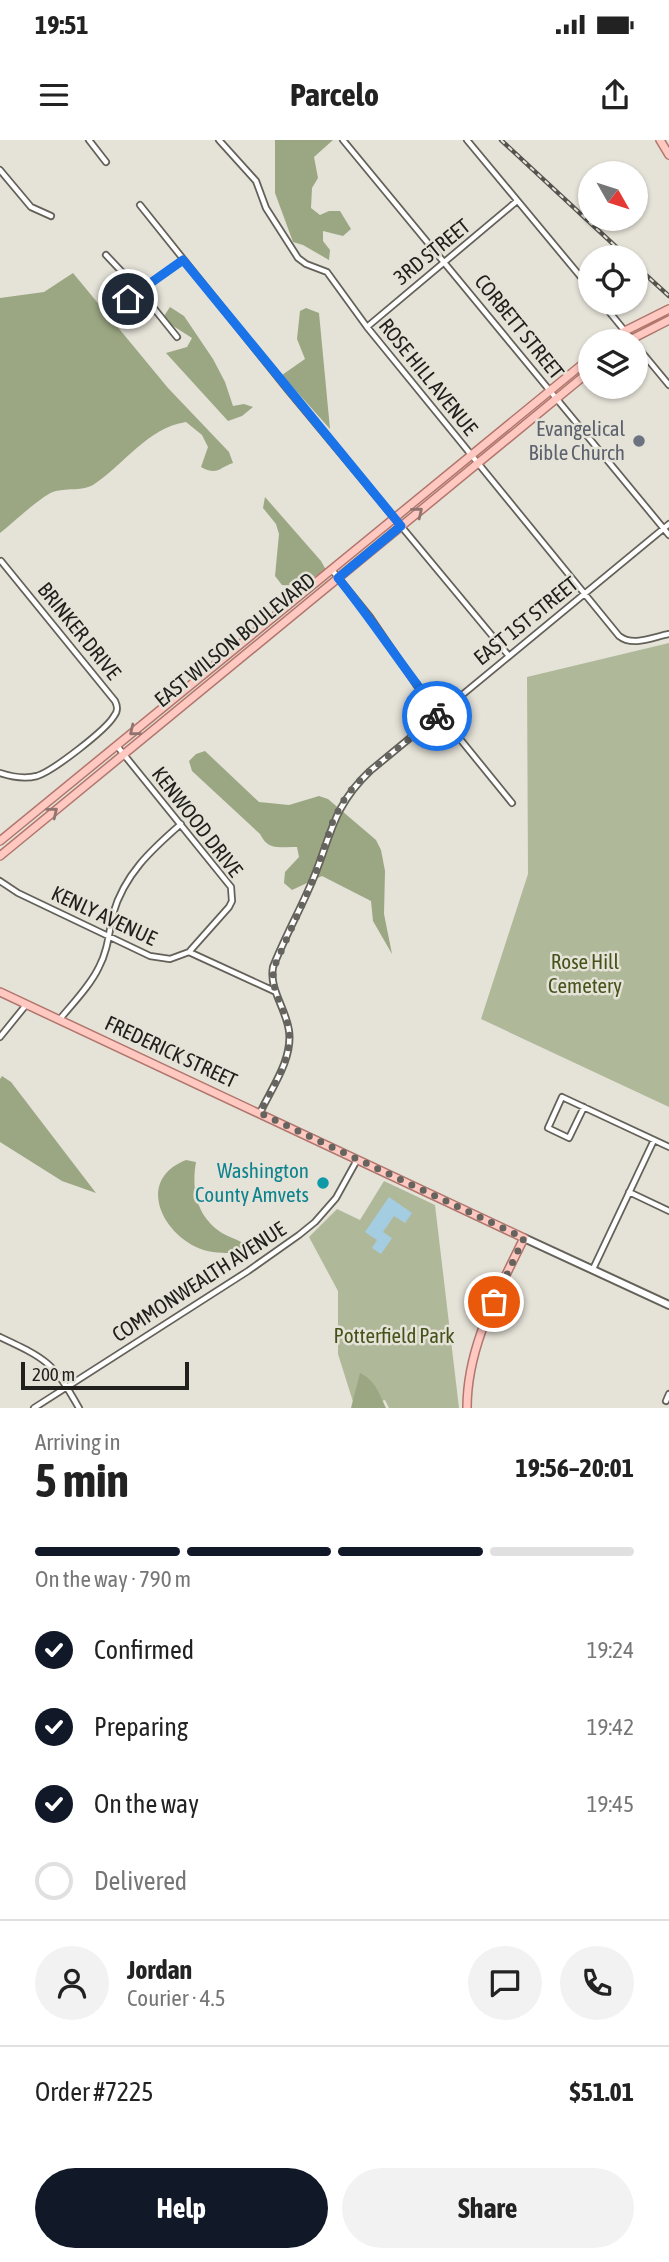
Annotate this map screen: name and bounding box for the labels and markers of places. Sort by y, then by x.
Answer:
pin [98,269,158,329]
place label: Evangelical Bible Church [529,416,625,464]
marker: Evangelical Bible Church [631,433,647,449]
place label: Washington County Amvets [195,1158,309,1206]
marker: Washington County Amvets [315,1175,331,1191]
pin [464,1272,524,1332]

